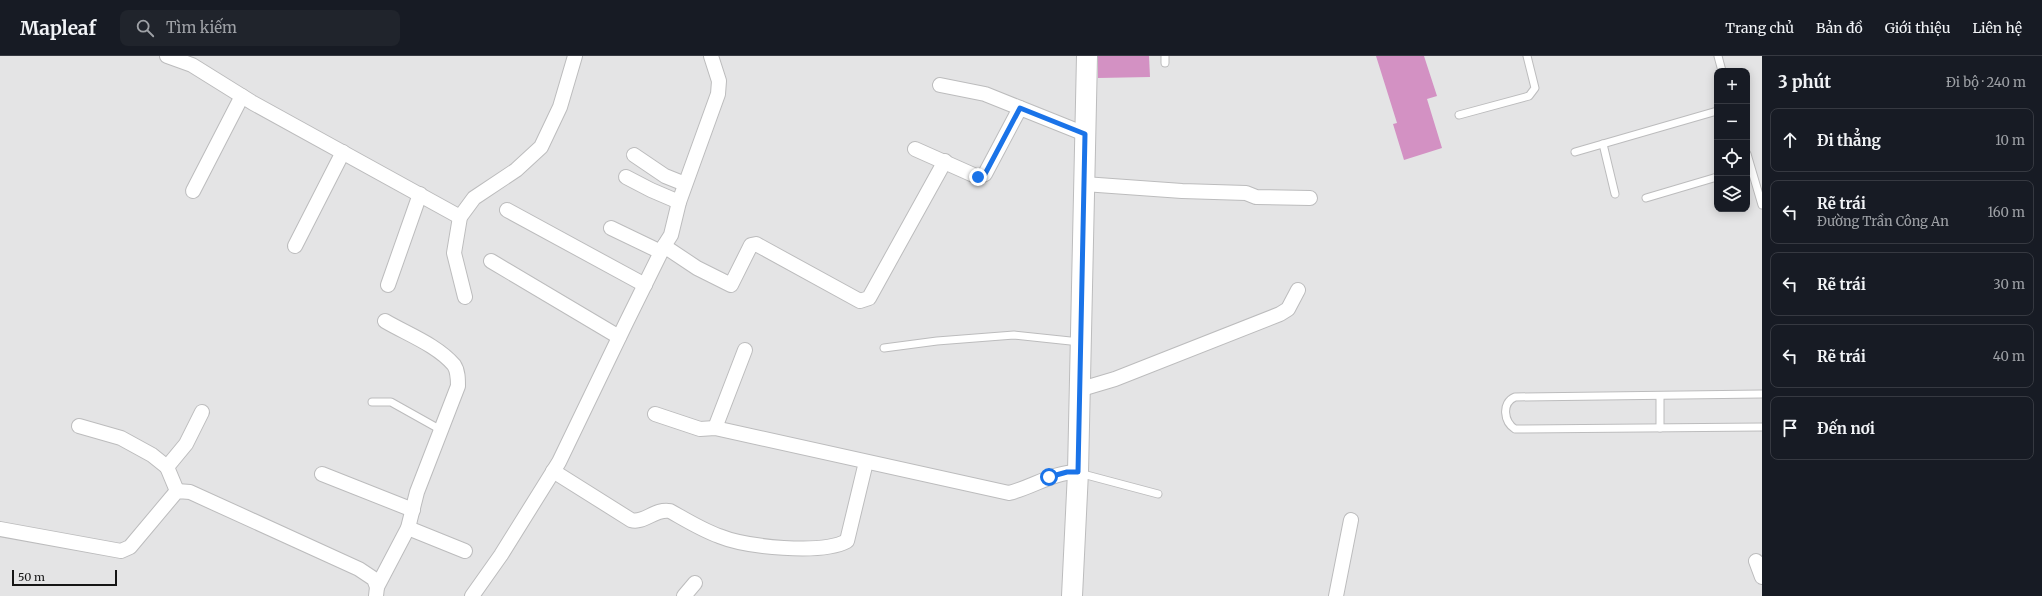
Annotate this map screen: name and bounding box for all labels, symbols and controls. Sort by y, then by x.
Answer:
search box [120,10,400,46]
text: Mapleaf [20,16,96,40]
icon: search [134,17,156,39]
text: Tìm kiếm [166,18,237,37]
text: Trang chủ [1725,19,1794,37]
text: Bản đồ [1816,19,1863,37]
text: Giới thiệu [1885,19,1950,37]
text: Liên hệ [1972,19,2022,37]
map controls [1714,68,1750,212]
button: + [1714,68,1750,104]
text: 3 phút [1778,71,1831,93]
text: Đi bộ · 240 m [1946,74,2026,91]
button: − [1714,104,1750,140]
icon: ahead [1779,129,1801,151]
text: Đi thẳng [1817,131,1881,150]
text: 10 m [1995,132,2025,149]
button: locate [1714,140,1750,176]
route end [969,168,987,186]
button: layers [1714,176,1750,212]
text: Rẽ trái [1817,194,1866,213]
icon: left [1779,201,1801,223]
text: 160 m [1987,204,2025,221]
text: Đường Trần Công An [1817,213,1949,230]
icon: left [1779,273,1801,295]
text: Rẽ trái [1817,275,1866,294]
text: 30 m [1993,276,2025,293]
icon: left [1779,345,1801,367]
text: Rẽ trái [1817,347,1866,366]
text: 40 m [1993,348,2025,365]
icon: arrive [1779,417,1801,439]
text: Đến nơi [1817,419,1875,438]
route start [1040,468,1058,486]
scale bar [12,568,117,587]
text: 50 m [18,570,45,584]

